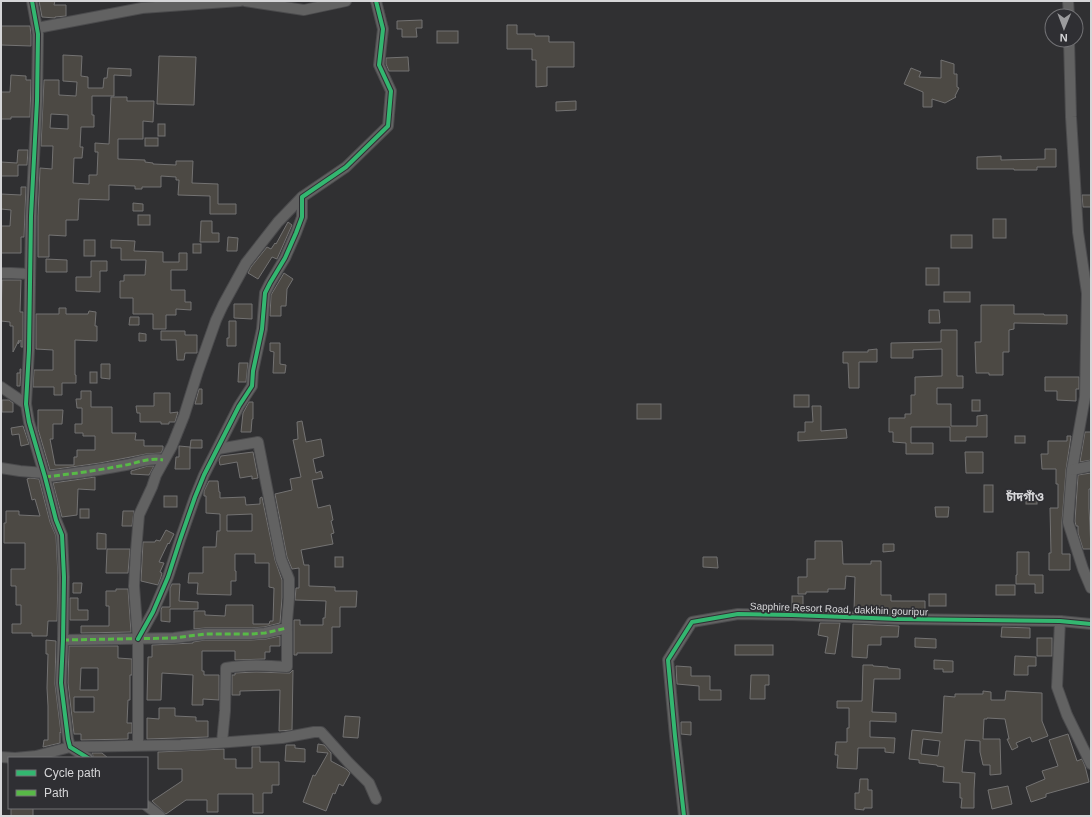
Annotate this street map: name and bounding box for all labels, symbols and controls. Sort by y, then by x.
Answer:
north arrow [1044,8,1084,48]
text: N [1060,32,1068,44]
district label: চাঁদগাঁও [1005,489,1044,504]
street label: Sapphire Resort Road, dakkhin gouripur [750,600,929,618]
legend [8,757,148,809]
text: Cycle path [44,766,101,780]
text: Path [44,786,69,800]

